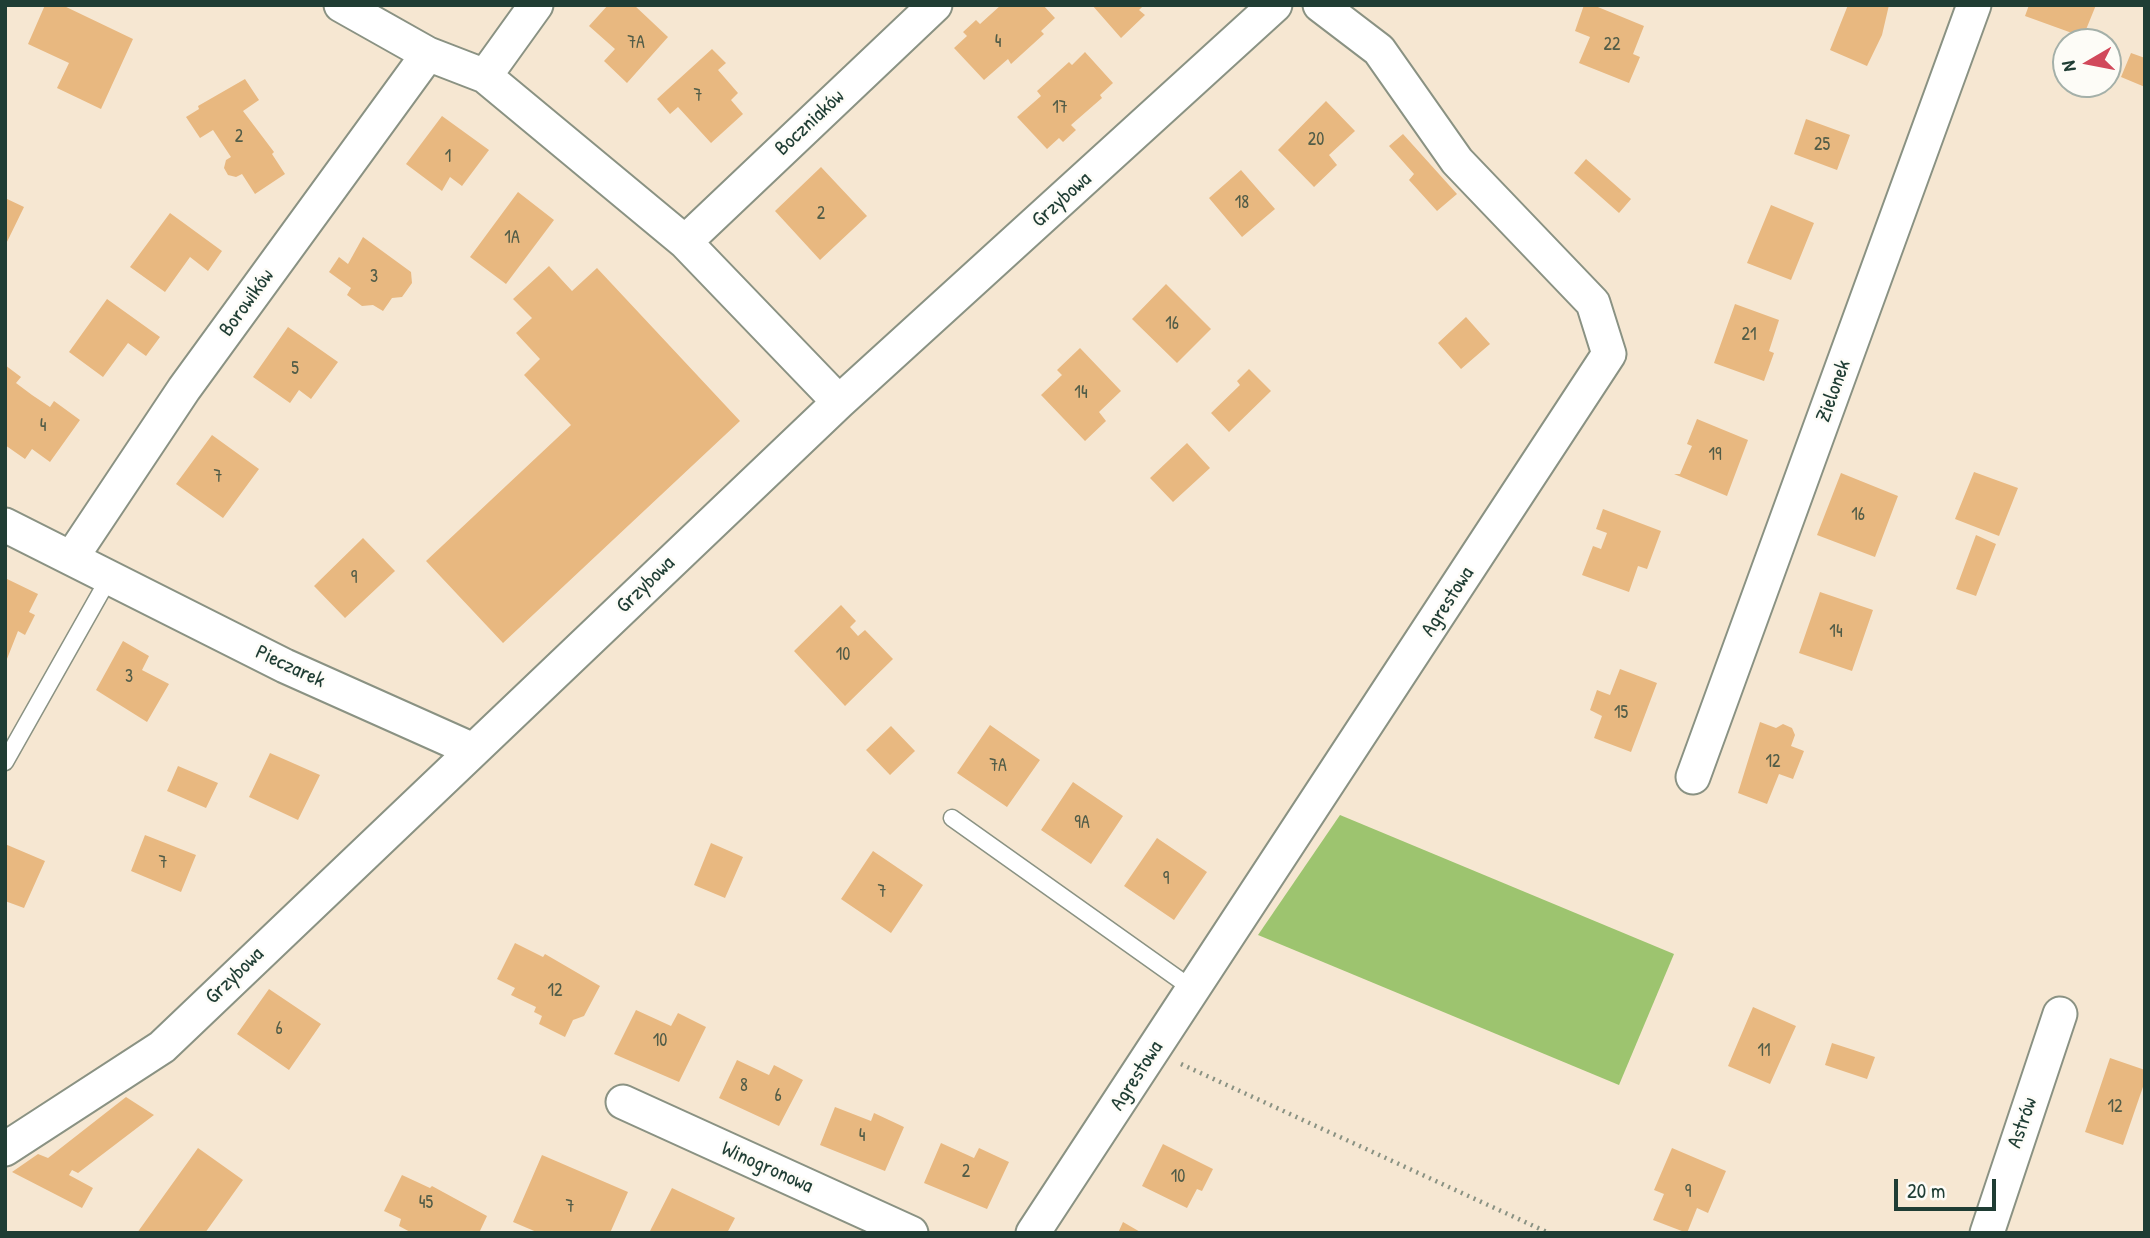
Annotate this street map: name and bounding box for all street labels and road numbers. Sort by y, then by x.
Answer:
street label: Boczniaków [770,85,850,161]
street label: Grzybowa [1027,167,1097,233]
street label: Borowików [214,264,280,342]
street label: Zielonek [1811,356,1857,426]
street label: Grzybowa [612,551,680,619]
street label: Agrestowa [1416,563,1480,641]
street label: Pieczarek [251,640,329,694]
street label: Grzybowa [201,942,269,1010]
street label: Agrestowa [1105,1037,1169,1115]
street label: Astrów [2003,1094,2043,1152]
street label: Winogronowa [717,1137,817,1199]

